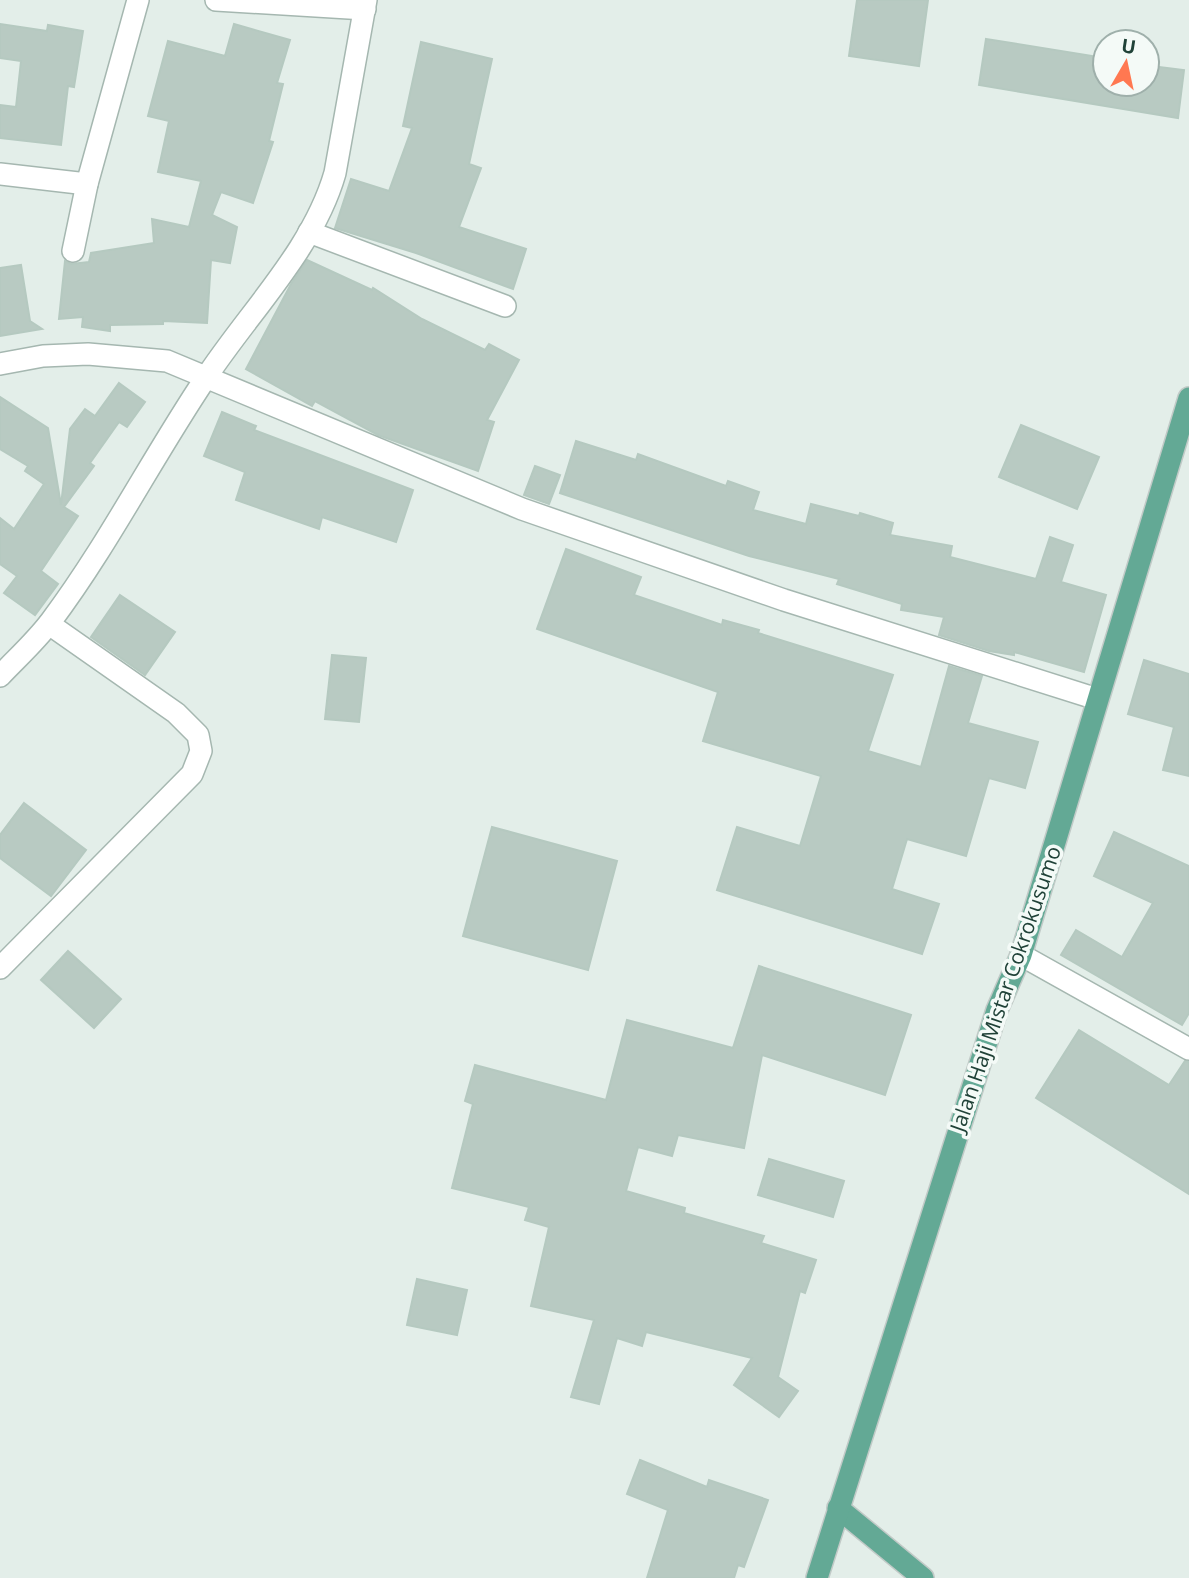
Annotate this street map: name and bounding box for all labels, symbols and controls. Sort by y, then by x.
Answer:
north arrow [1091,28,1161,98]
text: U [1120,32,1138,60]
street label: Jalan Haji Mistar Cokrokusumo [942,842,1067,1137]

